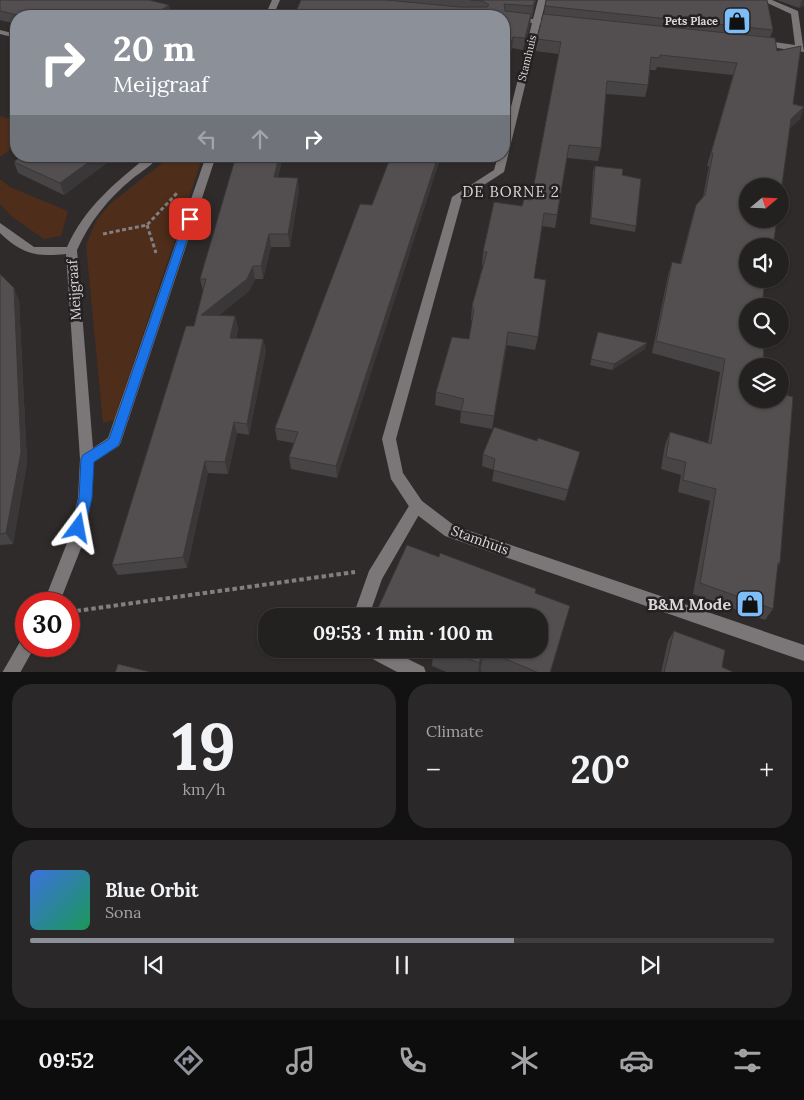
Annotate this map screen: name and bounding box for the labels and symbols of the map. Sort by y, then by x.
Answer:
shop icon: Pets Place [722,6,752,36]
place label: Pets Place [665,14,718,28]
street label: Stamhuis [514,33,540,83]
north arrow [739,178,789,228]
district label: DE BORNE 2 [462,182,560,201]
pin [169,198,211,240]
street label: Meijgraaf [63,258,85,321]
position arrow [51,501,103,553]
street label: Stamhuis [449,521,511,559]
shop icon: B&M Mode [735,589,765,619]
speed limit sign: 30 [15,592,80,657]
place label: B&M Mode [647,594,731,614]

